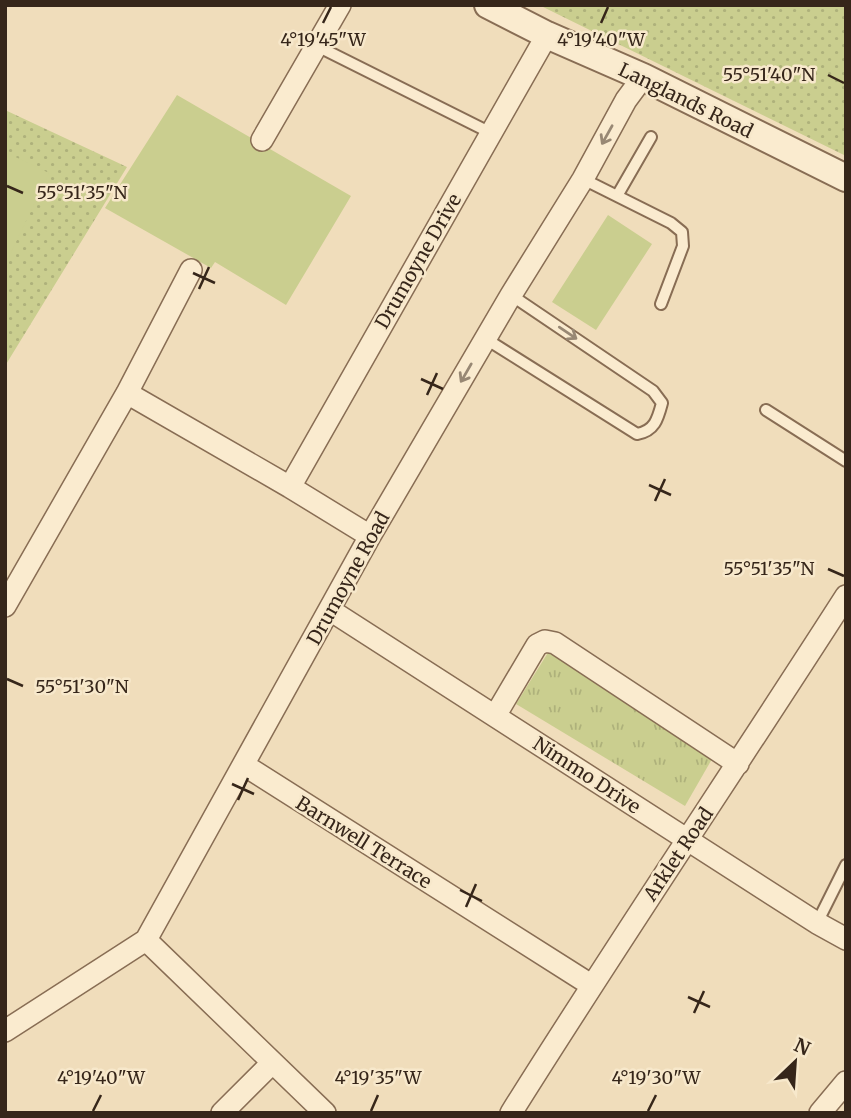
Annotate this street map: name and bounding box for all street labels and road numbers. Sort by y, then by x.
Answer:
street label: Langlands Road [615,57,757,143]
street label: Drumoyne Drive [370,189,466,333]
street label: Drumoyne Road [301,507,395,649]
street label: Nimmo Drive [529,731,645,819]
street label: Barnwell Terrace [292,791,436,893]
street label: Arklet Road [637,803,718,906]

